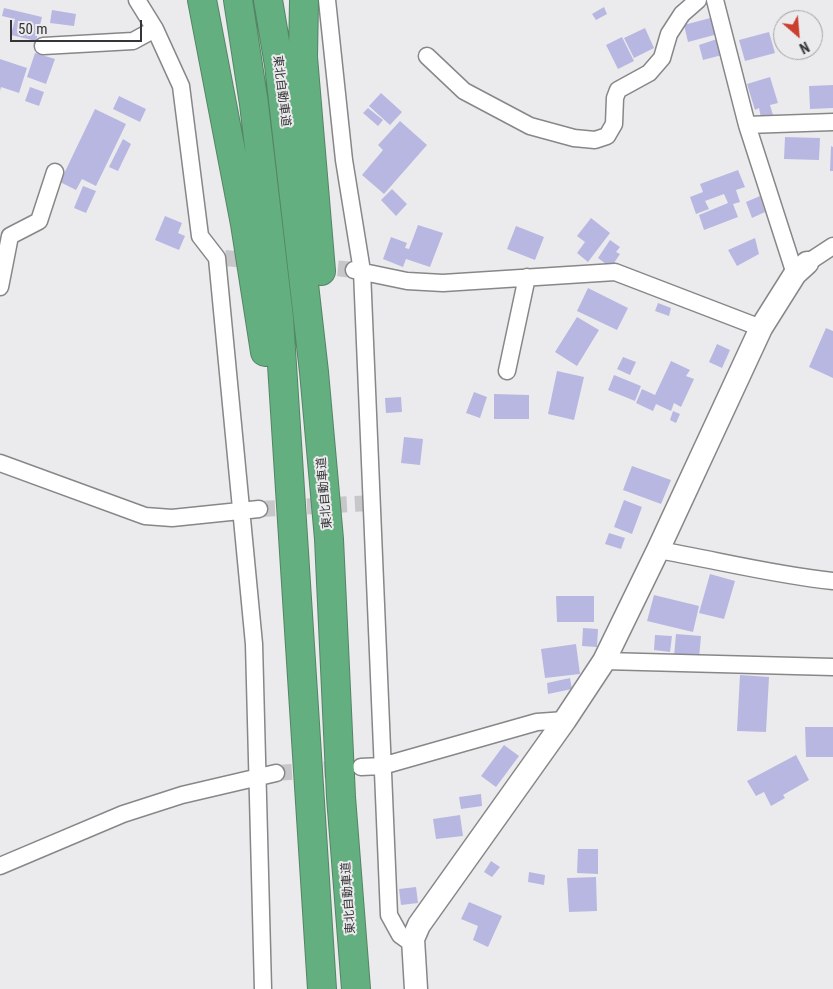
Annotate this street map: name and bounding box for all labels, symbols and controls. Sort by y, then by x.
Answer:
scale bar [12,10,145,42]
north arrow [773,10,823,60]
text: 50 m [18,20,48,38]
text: N [797,38,812,57]
street label: 東北自動車道 [269,54,293,128]
street label: 東北自動車道 [315,457,335,529]
street label: 東北自動車道 [339,862,359,934]

